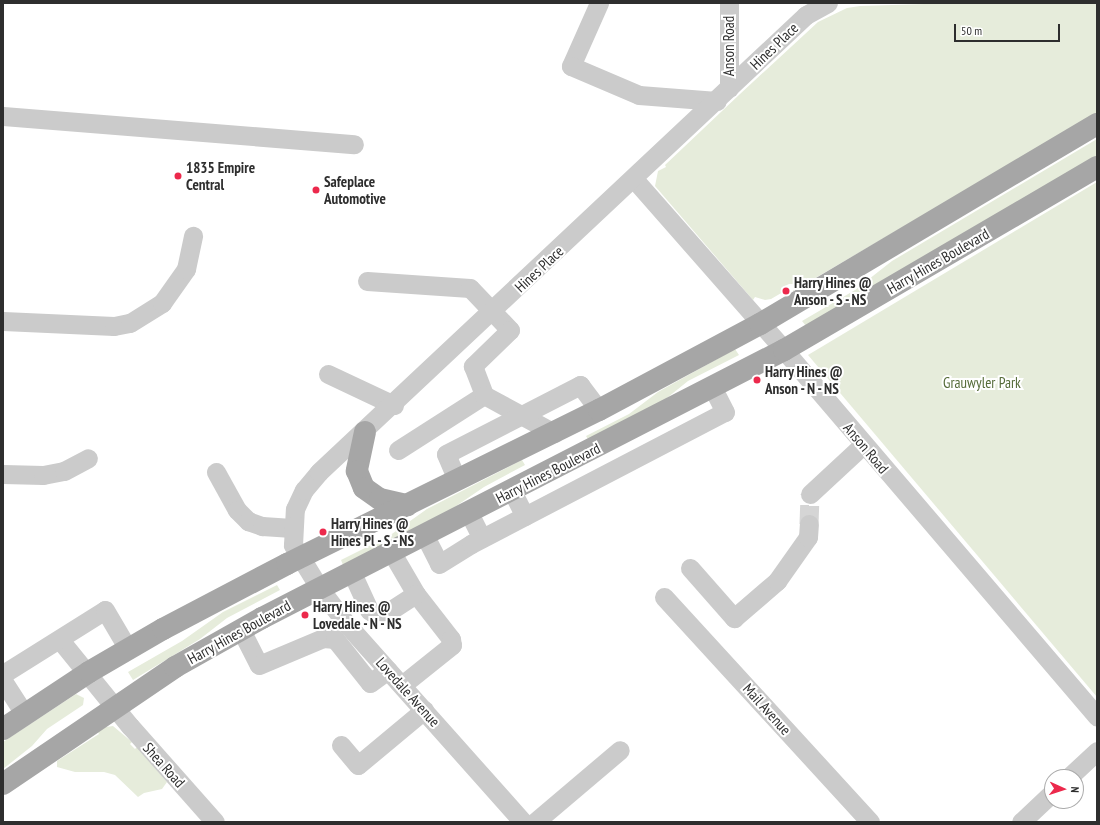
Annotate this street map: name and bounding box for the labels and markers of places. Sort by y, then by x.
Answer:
place label: 1835 Empire Central [186,158,255,193]
marker: 1835 Empire Central [173,171,183,181]
place label: Safeplace Automotive [324,172,386,207]
marker: Safeplace Automotive [311,185,321,195]
place label: Harry Hines @ Anson - S - NS [794,273,872,308]
marker: Harry Hines @ Anson - S - NS [781,286,791,296]
place label: Harry Hines @ Anson - N - NS [765,362,843,397]
marker: Harry Hines @ Anson - N - NS [752,375,762,385]
place label: Harry Hines @ Hines Pl - S - NS [331,514,417,549]
marker: Harry Hines @ Hines Pl - S - NS [318,527,328,537]
place label: Harry Hines @ Lovedale - N - NS [313,597,405,632]
marker: Harry Hines @ Lovedale - N - NS [300,610,310,620]

